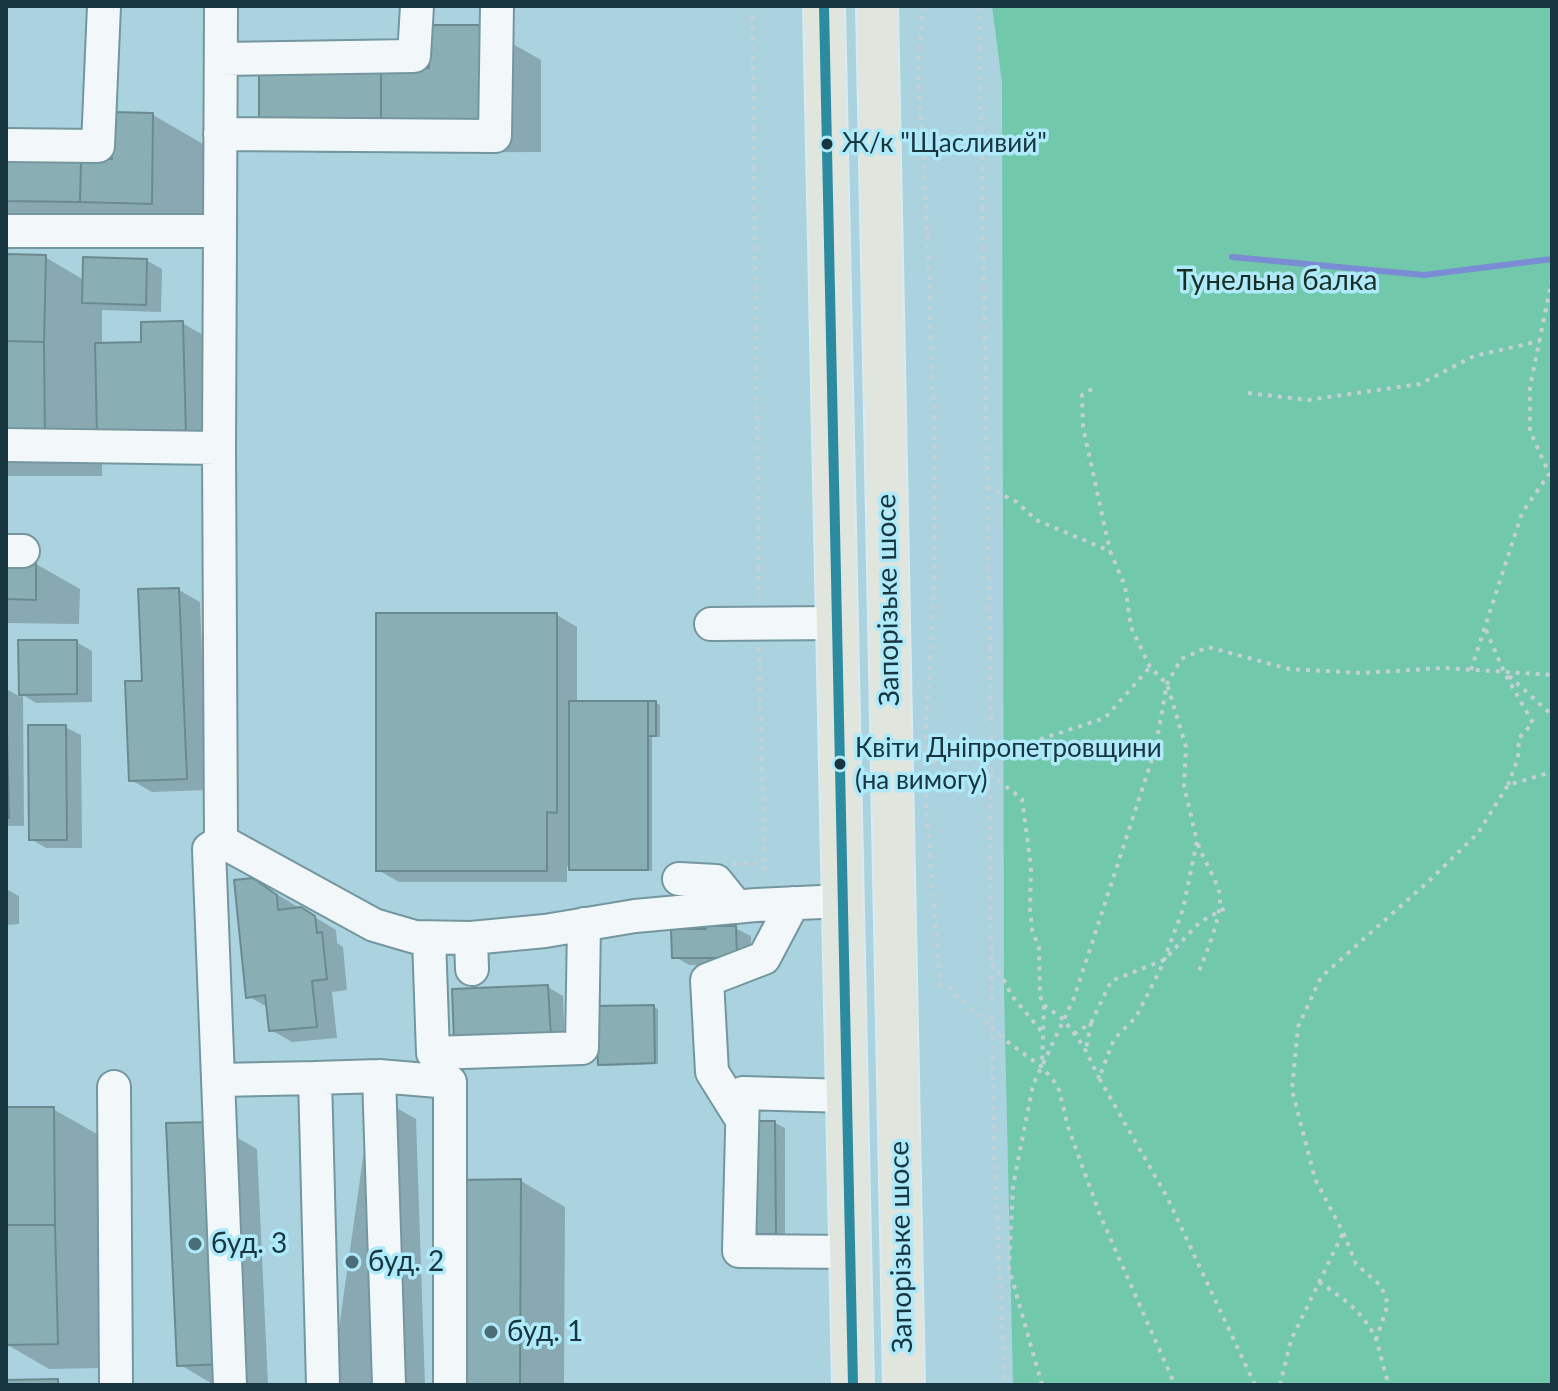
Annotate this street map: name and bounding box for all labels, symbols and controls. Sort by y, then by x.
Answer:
place label: Ж/к "Щасливий" [842,128,1047,160]
marker: Ж/к "Щасливий" [819,136,835,152]
park label: Тунельна балка [1177,264,1377,298]
street label: Запорізьке шосе [869,493,907,707]
place label: Квіти Дніпропетровщини (на вимогу) [855,733,1162,794]
marker: Квіти Дніпропетровщини (на вимогу) [832,756,848,772]
street label: Запорізьке шосе [882,1140,920,1354]
place label: буд. 3 [211,1227,287,1261]
marker: буд. 3 [186,1235,204,1253]
place label: буд. 2 [368,1245,444,1279]
marker: буд. 2 [343,1253,361,1271]
place label: буд. 1 [507,1315,583,1349]
marker: буд. 1 [482,1323,500,1341]

